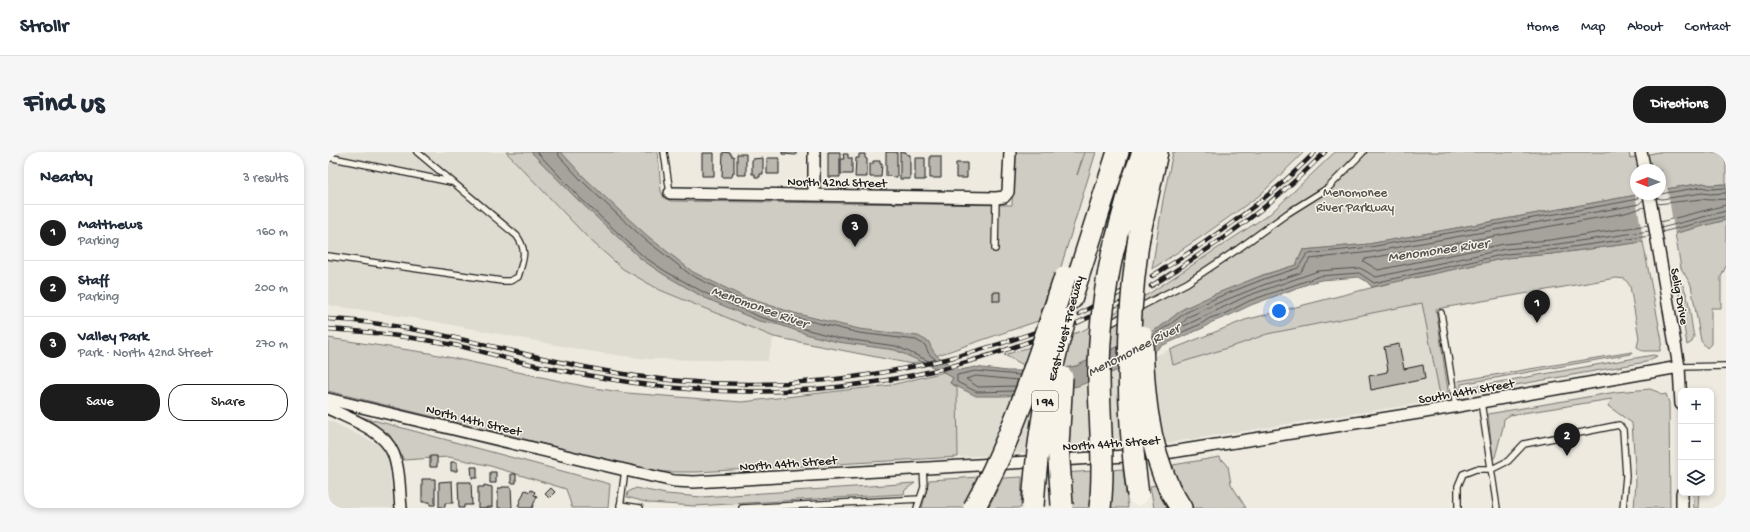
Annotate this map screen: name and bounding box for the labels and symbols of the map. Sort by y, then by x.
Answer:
north arrow [1630,164,1666,200]
street label: North 42nd Street [787,175,888,192]
park label: Menomonee River Parkway [1316,186,1395,216]
pin: 3 [842,214,868,247]
water label: Menomonee River [1387,236,1493,267]
street label: Selig Drive [1666,267,1691,326]
street label: East-West Freeway [1045,274,1088,383]
water label: Menomonee River [709,283,812,335]
pin: 1 [1524,290,1550,323]
your location [1269,301,1289,321]
water label: Menomonee River [1085,319,1186,382]
street label: South 44th Street [1418,376,1517,408]
road number: I 94 [1032,391,1058,411]
street label: North 44th Street [424,402,524,441]
pin: 2 [1554,423,1580,456]
street label: North 44th Street [1062,433,1162,455]
street label: North 44th Street [739,453,839,475]

